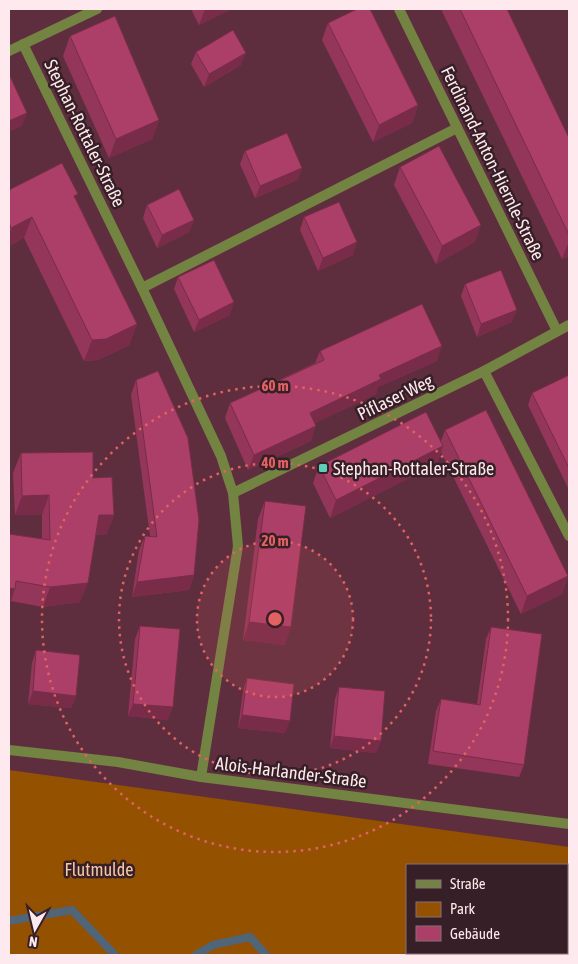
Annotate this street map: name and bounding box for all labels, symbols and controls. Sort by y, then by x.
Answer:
street label: Stephan-Rottaler-Straße [40,56,130,210]
street label: Ferdinand-Anton-Hiernle-Straße [437,63,549,263]
street label: Piflaser Weg [354,370,436,424]
text: 60 m [262,377,289,394]
text: 40 m [261,454,289,471]
place label: Stephan-Rottaler-Straße [333,458,494,479]
marker: Stephan-Rottaler-Straße [317,462,329,474]
text: 20 m [262,532,289,549]
centre of rings [266,610,284,628]
street label: Alois-Harlander-Straße [214,752,368,792]
park label: Flutmulde [65,859,133,880]
legend [406,864,568,954]
text: Straße [450,875,486,892]
text: Park [450,900,475,917]
north arrow [10,904,60,954]
text: Gebäude [450,925,500,942]
text: N [28,933,38,950]

